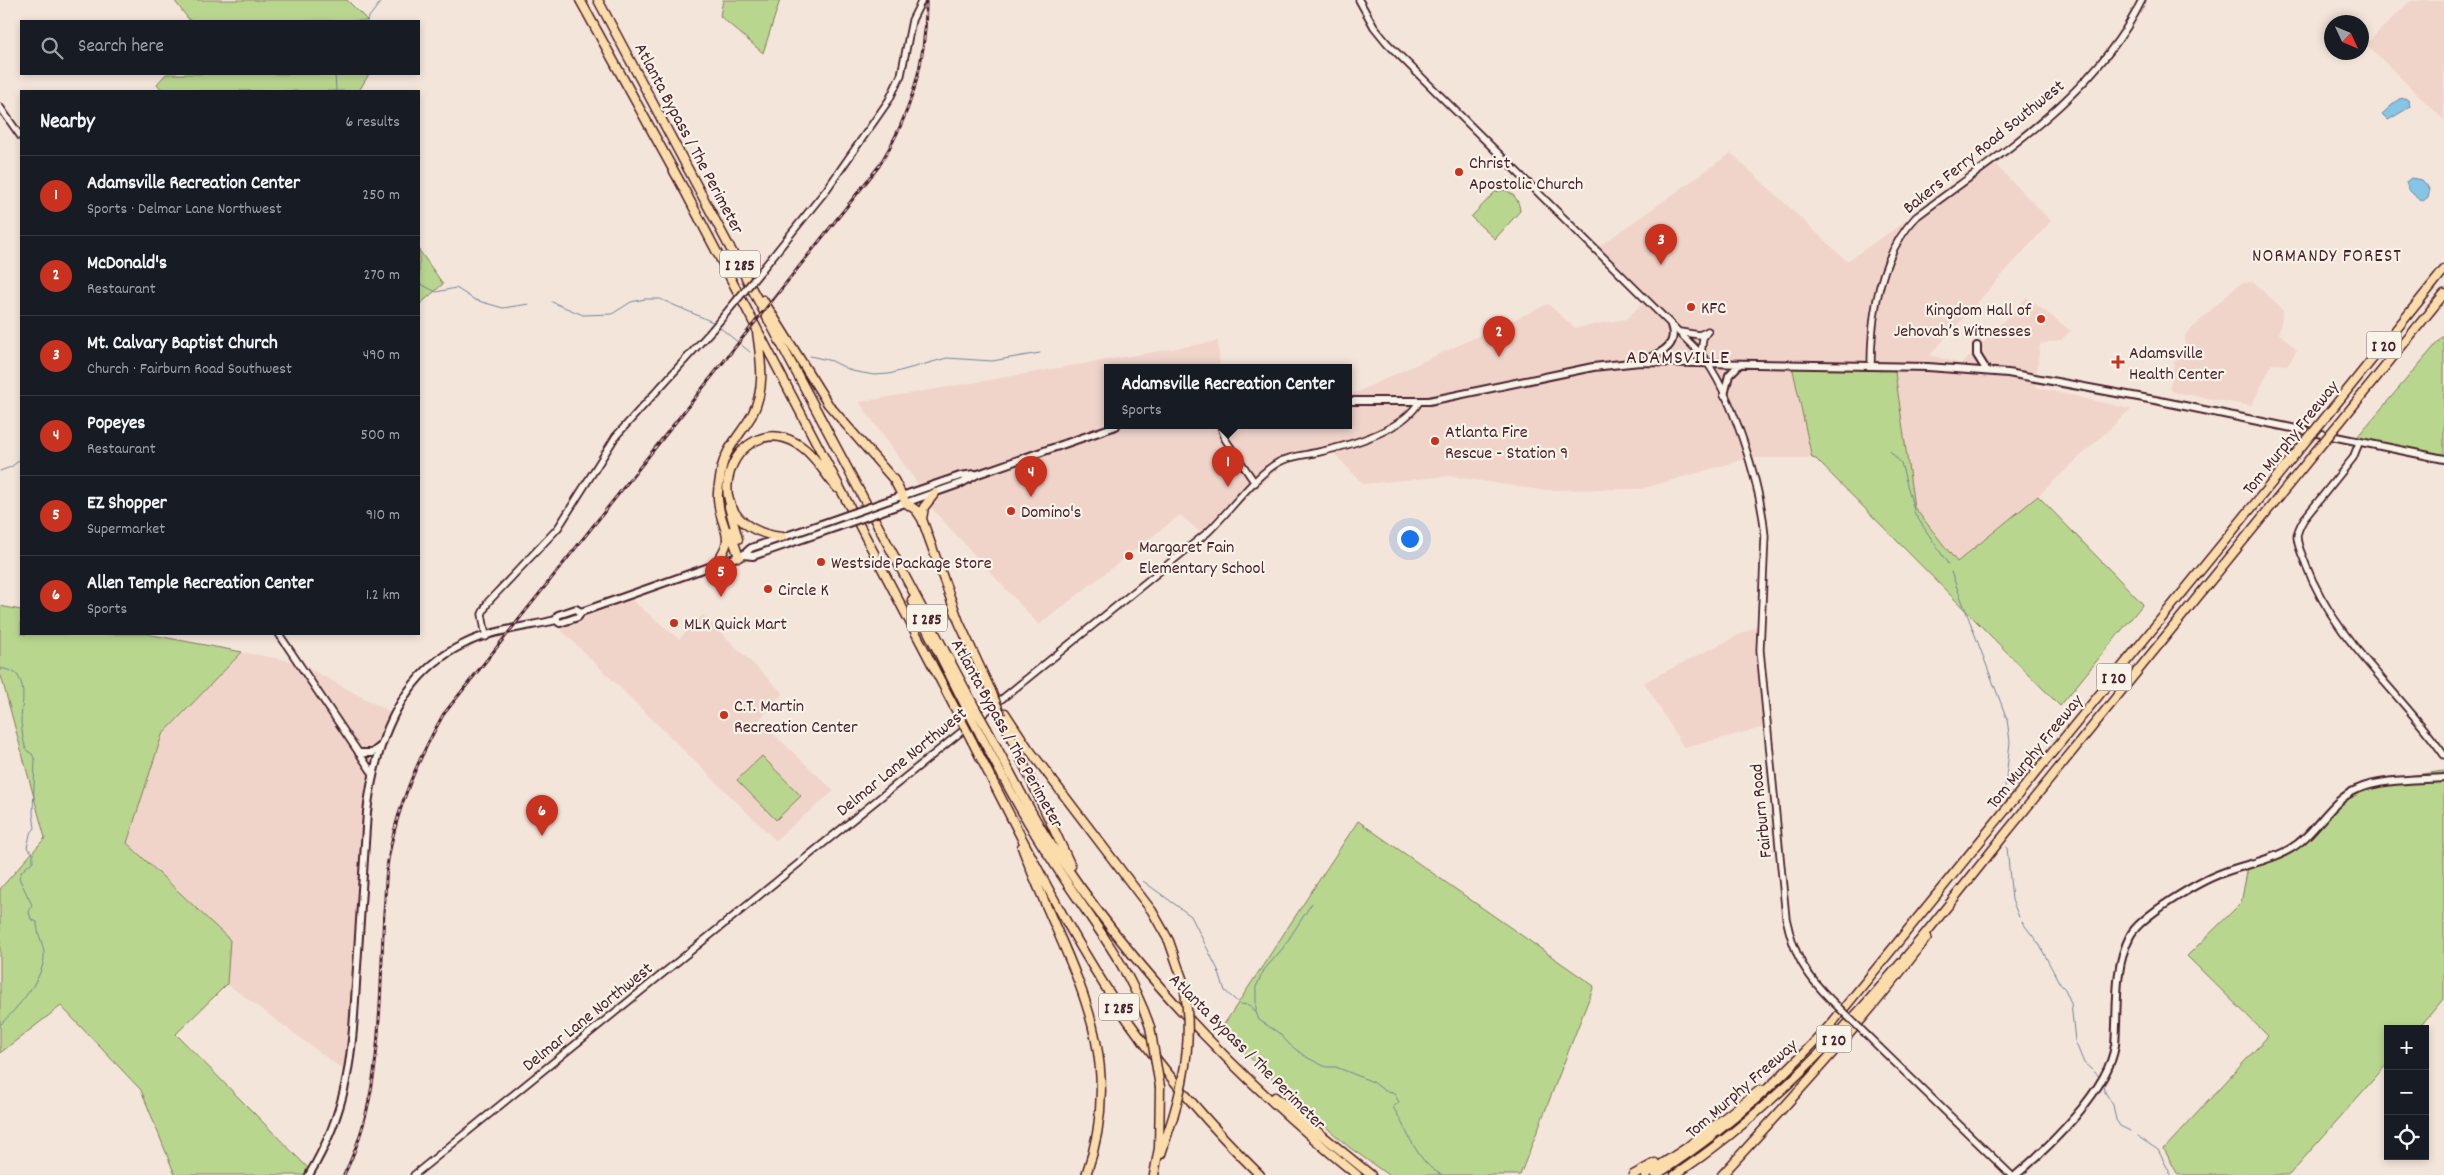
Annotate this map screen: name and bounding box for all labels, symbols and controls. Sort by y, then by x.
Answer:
north arrow [2324,15,2369,60]
search box [20,20,420,75]
icon: search [38,34,66,62]
text: Search here [78,34,164,61]
street label: Atlanta Bypass / The Perimeter [627,39,749,239]
street label: Bakers Ferry Road Southwest [1898,75,2071,221]
text: Nearby [40,108,95,138]
text: 6 results [345,111,400,134]
place label: Christ Apostolic Church [1469,152,1583,198]
marker: Christ Apostolic Church [1453,166,1465,178]
text: Adamsville Recreation Center [87,171,300,198]
text: 1 [54,184,58,207]
text: 250 m [362,184,400,207]
text: Sports · Delmar Lane Northwest [87,198,282,221]
pin: 3 [1645,224,1677,265]
district label: NORMANDY FOREST [2252,244,2402,271]
road number: I 285 [720,250,760,278]
text: McDonald's [87,251,167,278]
text: 2 [53,264,60,287]
text: 270 m [364,264,400,287]
text: Restaurant [87,278,156,301]
place label: KFC [1701,297,1726,322]
place label: Kingdom Hall of Jehovah’s Witnesses [1894,299,2032,345]
marker: KFC [1685,301,1697,313]
marker: Kingdom Hall of Jehovah’s Witnesses [2035,313,2047,325]
pin: 2 [1483,316,1515,357]
text: Mt. Calvary Baptist Church [87,331,278,358]
road number: I 20 [2366,332,2402,358]
place label: Adamsville Health Center [2129,342,2225,388]
text: 3 [52,344,60,367]
text: 490 m [363,344,400,367]
district label: ADAMSVILLE [1626,345,1730,373]
marker: Adamsville Health Center [2111,355,2125,369]
text: Church · Fairburn Road Southwest [87,358,292,381]
popup [1104,364,1352,429]
text: Adamsville Recreation Center [1122,372,1335,399]
street label: Tom Murphy Freeway [2238,375,2346,501]
text: Sports [1122,399,1162,422]
text: Popeyes [87,411,145,438]
place label: Atlanta Fire Rescue - Station 9 [1445,421,1568,467]
text: 4 [53,424,59,447]
text: 500 m [360,424,400,447]
marker: Atlanta Fire Rescue - Station 9 [1429,435,1441,447]
text: Restaurant [87,438,156,461]
pin: 1 [1212,446,1244,487]
pin: 4 [1015,456,1047,497]
text: EZ Shopper [87,491,167,518]
place label: Domino's [1021,501,1081,526]
text: 5 [52,504,60,527]
text: 910 m [366,504,400,527]
marker: Domino's [1005,505,1017,517]
text: Supermarket [87,518,165,541]
your location [1397,526,1423,552]
place label: Margaret Fain Elementary School [1139,536,1266,582]
marker: Margaret Fain Elementary School [1123,550,1135,562]
place label: Westside Package Store [831,552,992,577]
pin: 5 [705,556,737,597]
marker: Westside Package Store [815,556,827,568]
text: Allen Temple Recreation Center [87,571,314,598]
place label: Circle K [778,579,829,604]
marker: Circle K [762,583,774,595]
text: 6 [52,584,60,607]
text: 1.2 km [366,584,400,607]
text: Sports [87,598,127,621]
road number: I 285 [907,604,947,632]
place label: MLK Quick Mart [684,613,787,638]
marker: MLK Quick Mart [668,617,680,629]
street label: Atlanta Bypass / The Perimeter [943,635,1069,834]
road number: I 20 [2096,664,2132,690]
street label: Tom Murphy Freeway [1982,689,2090,815]
place label: C.T. Martin Recreation Center [734,695,858,741]
street label: Delmar Lane Northwest [832,702,973,823]
marker: C.T. Martin Recreation Center [718,709,730,721]
street label: Fairburn Road [1745,762,1780,859]
pin: 6 [526,795,558,836]
street label: Delmar Lane Northwest [518,957,659,1078]
street label: Atlanta Bypass / The Perimeter [1162,969,1331,1137]
road number: I 285 [1099,994,1139,1020]
map controls [2384,1025,2429,1160]
button: + [2384,1025,2429,1070]
road number: I 20 [1816,1026,1852,1052]
street label: Tom Murphy Freeway [1681,1034,1805,1146]
button: − [2384,1070,2429,1115]
button: locate [2384,1115,2429,1160]

